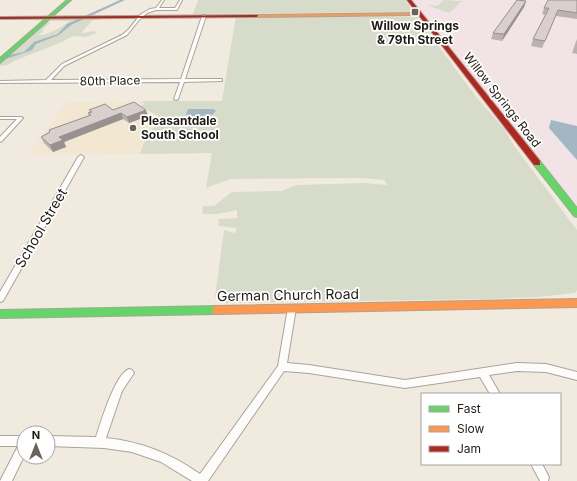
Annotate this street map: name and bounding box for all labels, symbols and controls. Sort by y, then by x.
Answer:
marker: Willow Springs & 79th Street [410,7,420,17]
place label: Willow Springs & 79th Street [371,18,459,47]
street label: Willow Springs Road [461,49,544,150]
street label: 80th Place [79,72,140,89]
place label: Pleasantdale South School [141,113,219,142]
marker: Pleasantdale South School [128,123,138,133]
street label: School Street [11,185,70,270]
street label: German Church Road [217,285,359,304]
legend [421,393,561,465]
text: Fast [457,401,481,416]
text: Slow [457,421,485,436]
north arrow [16,425,56,465]
text: N [32,428,40,442]
text: Jam [457,441,481,456]

